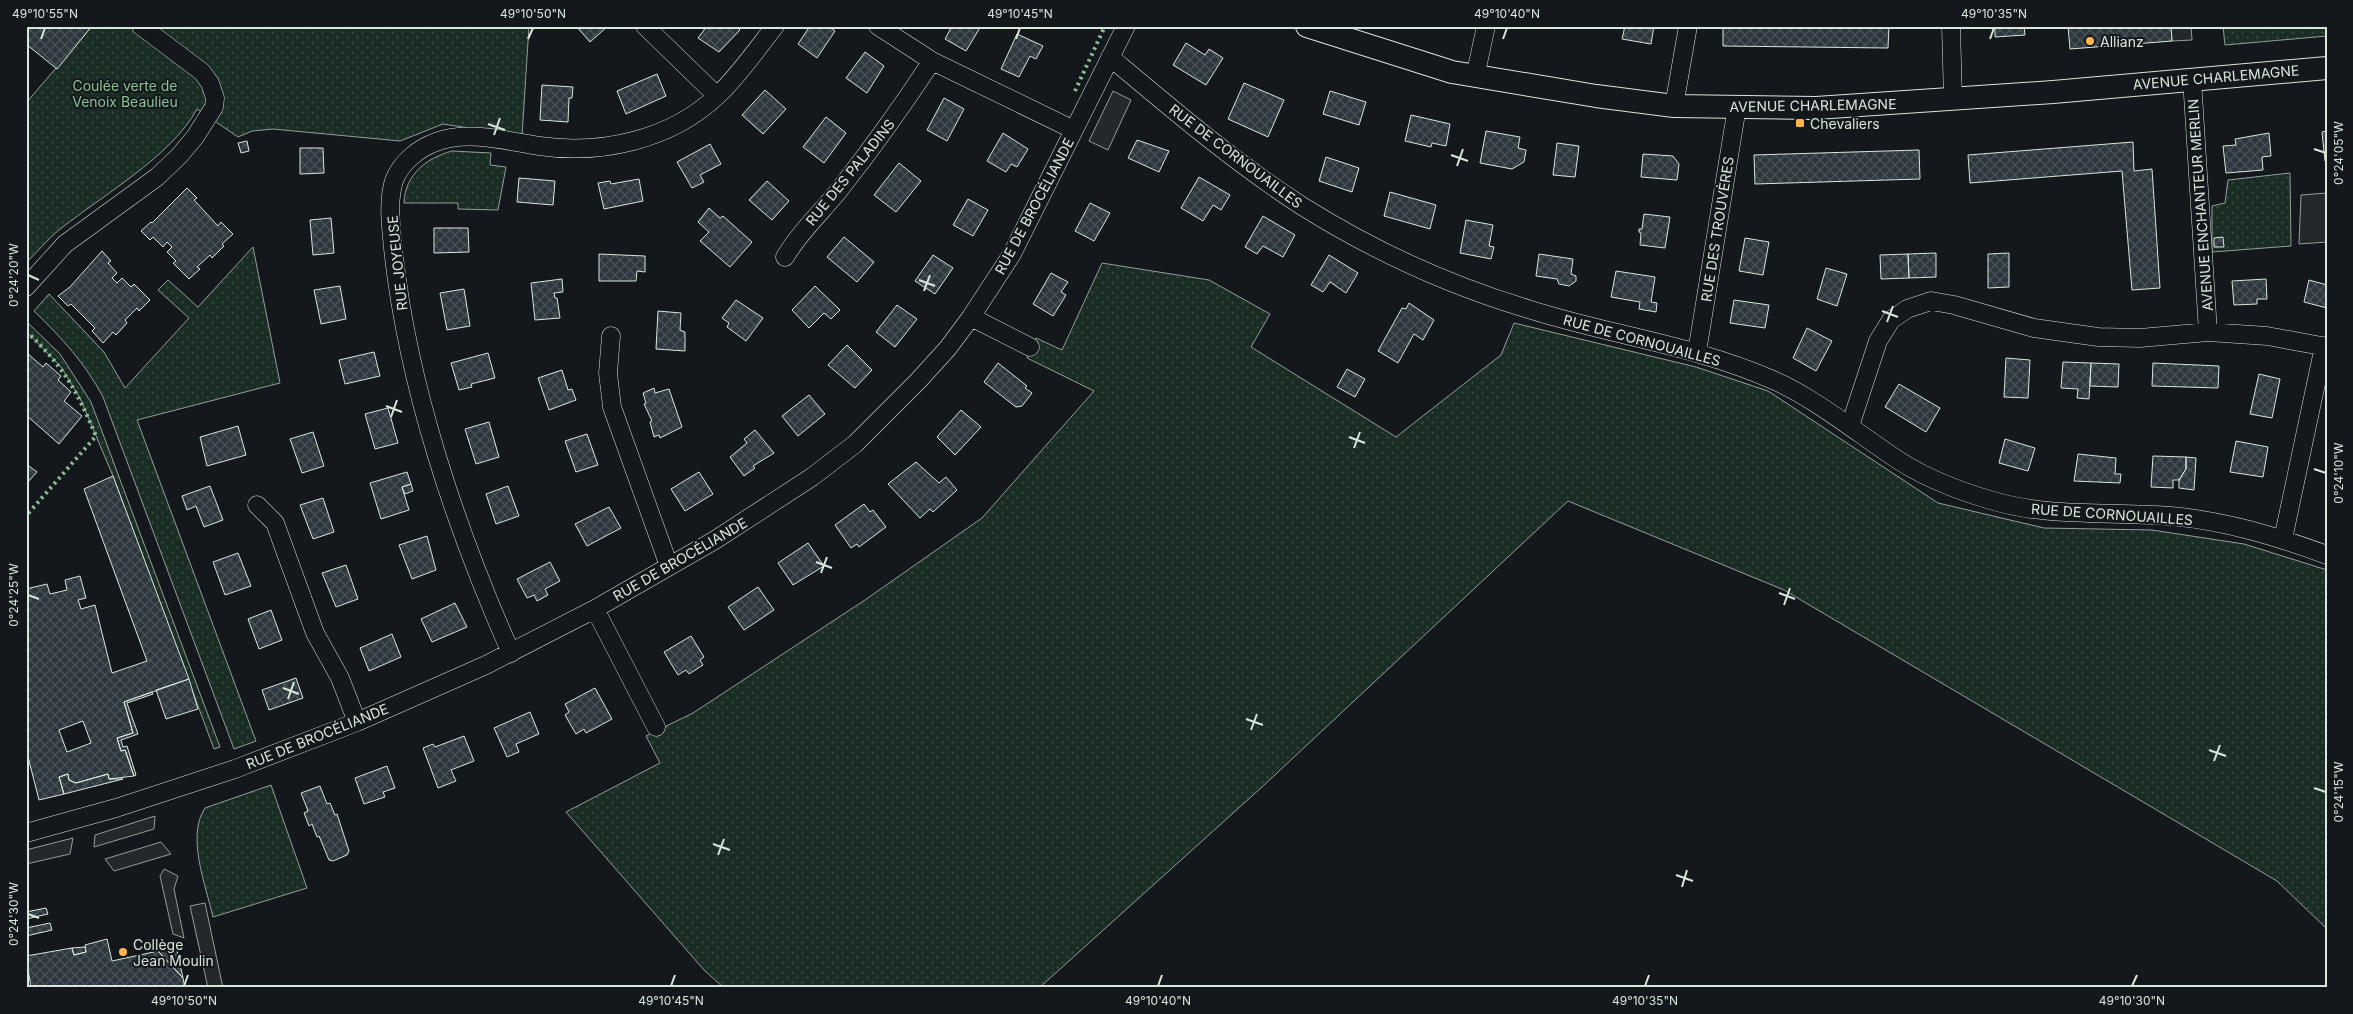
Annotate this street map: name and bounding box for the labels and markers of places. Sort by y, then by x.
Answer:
place label: Allianz [2100,33,2144,50]
marker: Allianz [2084,35,2096,47]
place label: Chevaliers [1810,115,1880,132]
marker: Chevaliers [1794,117,1806,129]
place label: Collège Jean Moulin [133,936,214,969]
marker: Collège Jean Moulin [117,946,129,958]

